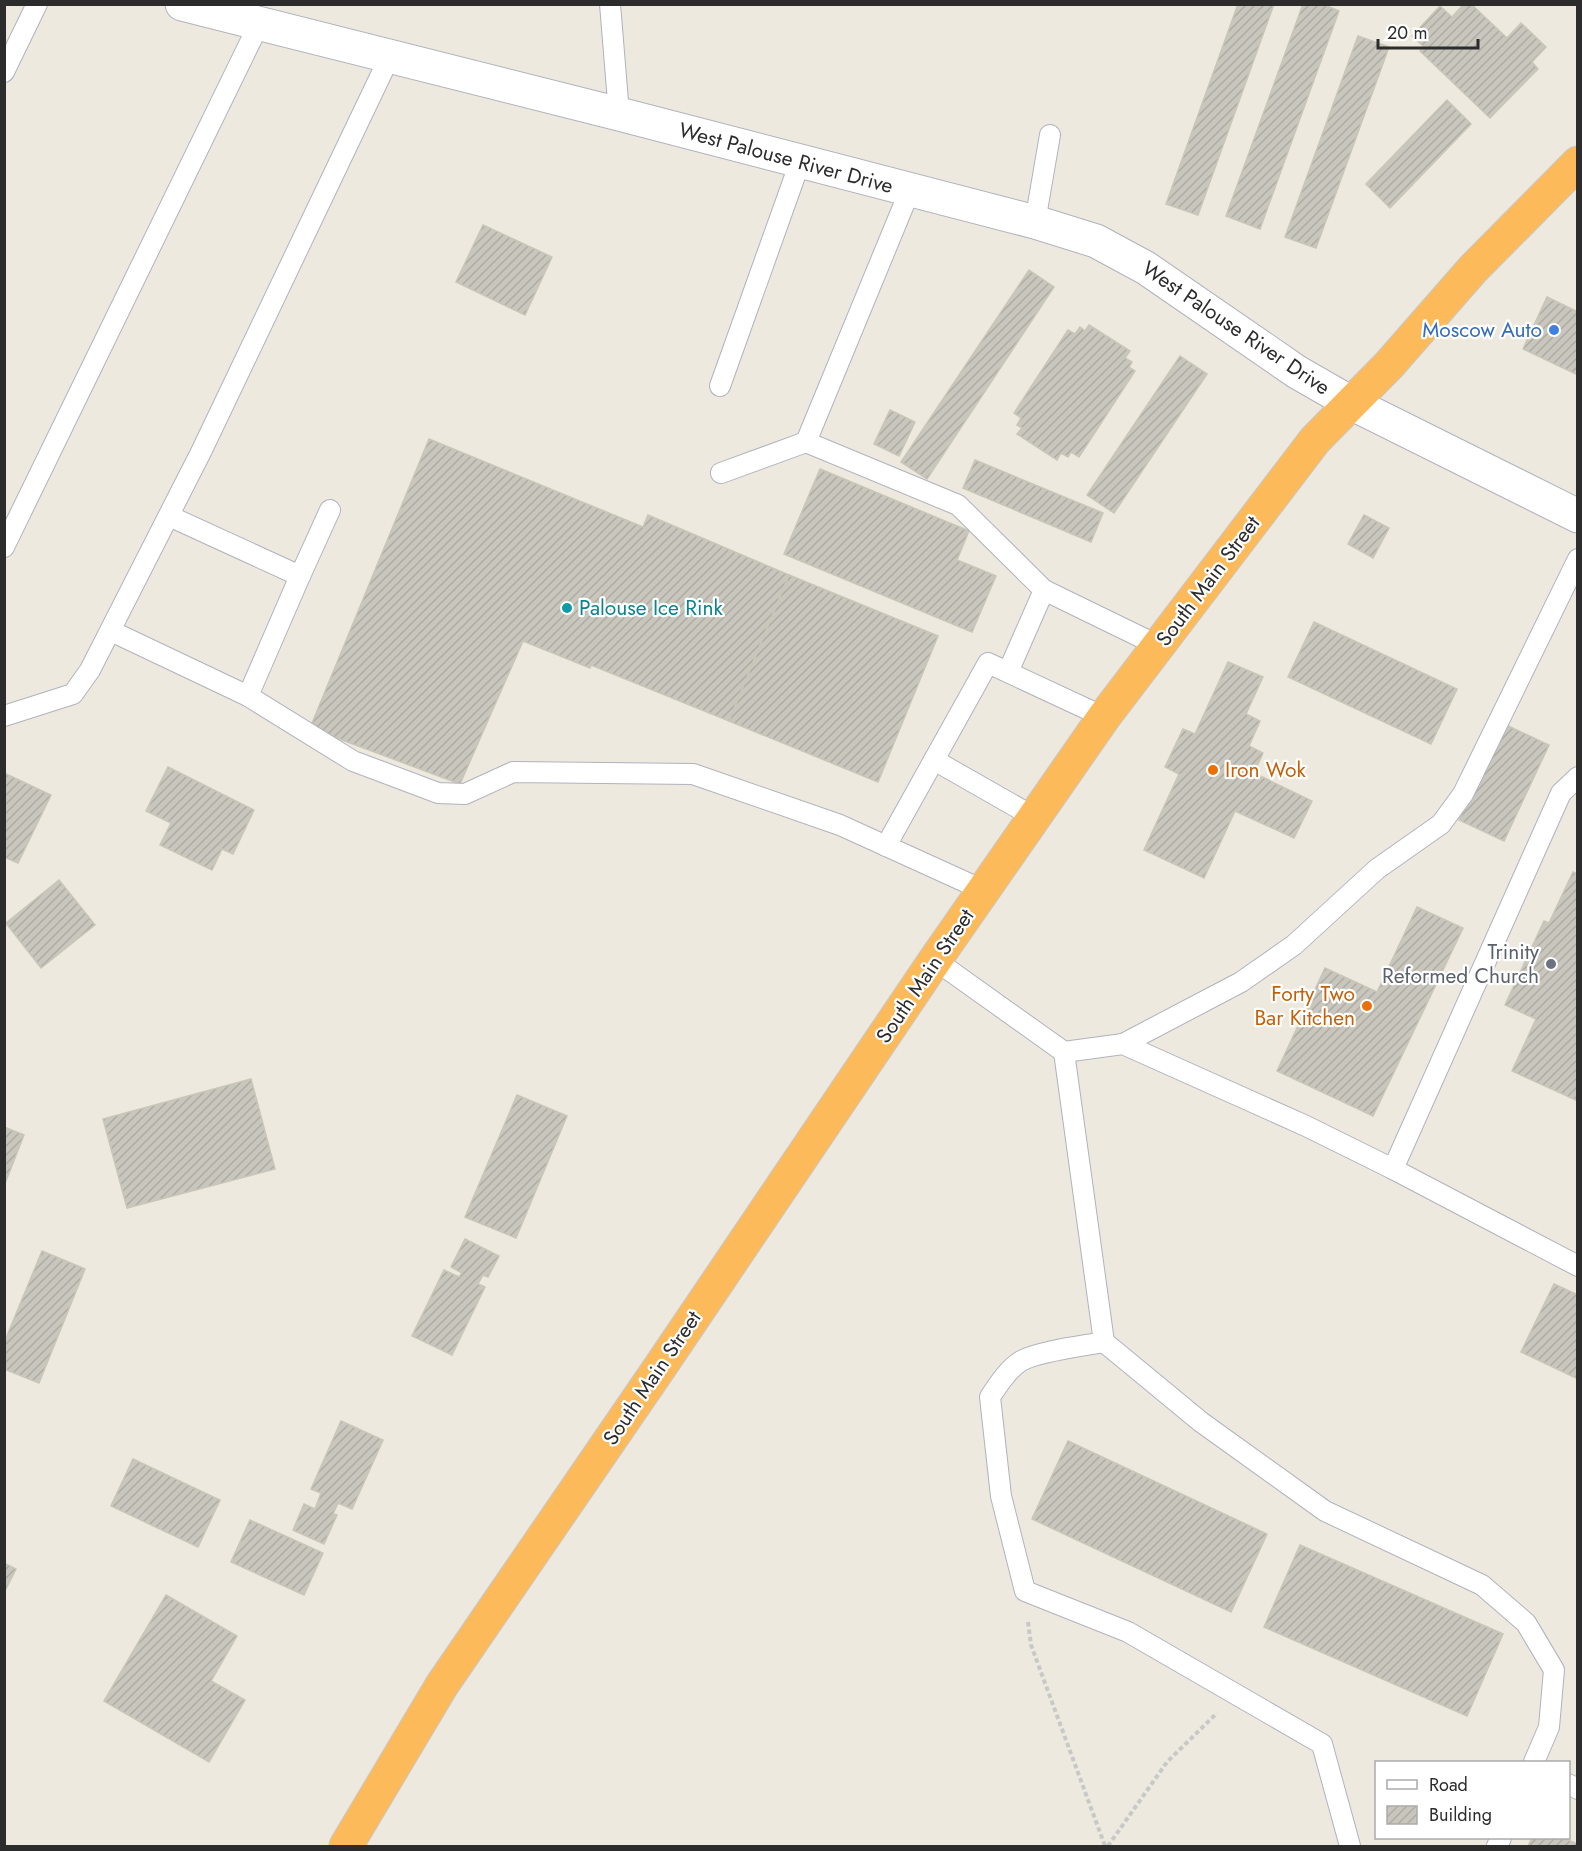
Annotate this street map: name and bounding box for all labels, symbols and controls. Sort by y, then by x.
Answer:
scale bar [1378,12,1478,50]
text: 20 m [1387,20,1427,46]
street label: West Palouse River Drive [675,115,897,201]
street label: West Palouse River Drive [1136,254,1336,402]
place label: Moscow Auto [1422,315,1542,345]
marker: Moscow Auto [1547,323,1561,337]
street label: South Main Street [1149,510,1267,652]
place label: Palouse Ice Rink [579,593,723,623]
marker: Palouse Ice Rink [560,601,574,615]
place label: Iron Wok [1225,755,1306,785]
marker: Iron Wok [1206,763,1220,777]
street label: South Main Street [869,903,981,1049]
place label: Trinity Reformed Church [1382,937,1540,991]
marker: Trinity Reformed Church [1544,957,1558,971]
place label: Forty Two Bar Kitchen [1254,979,1355,1033]
marker: Forty Two Bar Kitchen [1360,999,1374,1013]
street label: South Main Street [596,1305,708,1451]
legend [1375,1761,1570,1839]
text: Road [1429,1772,1468,1798]
text: Building [1429,1802,1492,1828]

